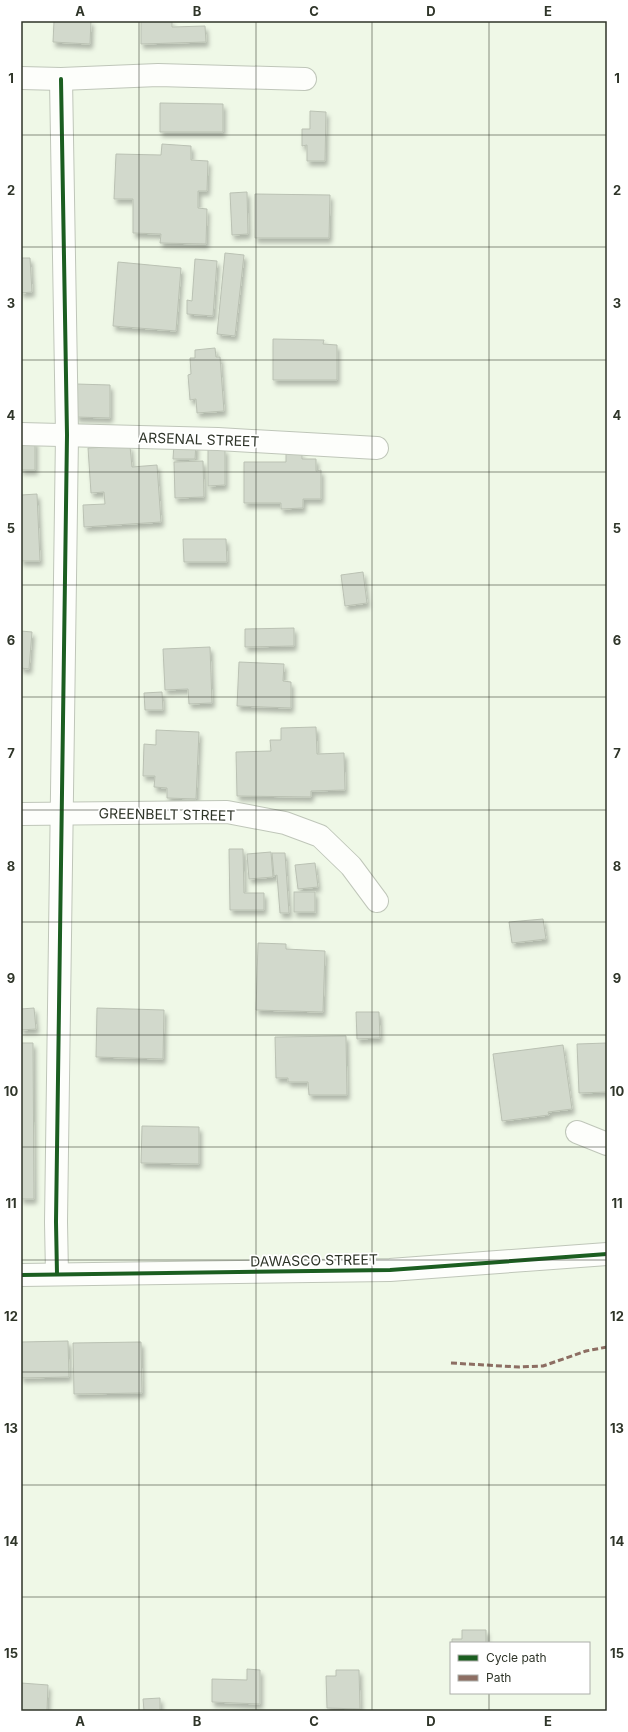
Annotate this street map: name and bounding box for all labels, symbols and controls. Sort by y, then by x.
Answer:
text: A [75,3,85,19]
text: B [193,3,202,19]
text: C [309,3,319,19]
text: D [426,3,436,19]
text: E [544,3,552,19]
text: 1 [8,70,14,86]
text: 1 [614,70,620,86]
text: 2 [7,182,15,198]
text: 2 [613,182,621,198]
text: 3 [7,295,15,311]
text: 3 [613,295,621,311]
text: 4 [7,407,16,423]
text: 4 [613,407,622,423]
street label: ARSENAL STREET [138,428,260,450]
text: 5 [7,520,15,536]
text: 5 [613,520,621,536]
text: 6 [7,632,15,648]
text: 6 [613,632,621,648]
text: 7 [7,745,15,761]
text: 7 [613,745,621,761]
street label: GREENBELT STREET [98,804,236,824]
text: 8 [7,858,15,874]
text: 8 [613,858,621,874]
text: 9 [7,970,15,986]
text: 9 [613,970,621,986]
text: 10 [4,1083,18,1099]
text: 10 [610,1083,624,1099]
text: 11 [5,1195,17,1211]
text: 11 [611,1195,623,1211]
street label: DAWASCO STREET [250,1250,378,1270]
text: 12 [4,1308,18,1324]
text: 12 [610,1308,624,1324]
text: 13 [4,1420,18,1436]
text: 13 [610,1420,624,1436]
text: 14 [4,1533,18,1549]
text: 14 [610,1533,624,1549]
legend [450,1642,590,1694]
text: 15 [4,1645,18,1661]
text: 15 [610,1645,624,1661]
text: Cycle path [486,1650,547,1665]
text: Path [486,1670,511,1685]
text: A [75,1713,85,1729]
text: B [193,1713,202,1729]
text: C [309,1713,319,1729]
text: D [426,1713,436,1729]
text: E [544,1713,552,1729]

